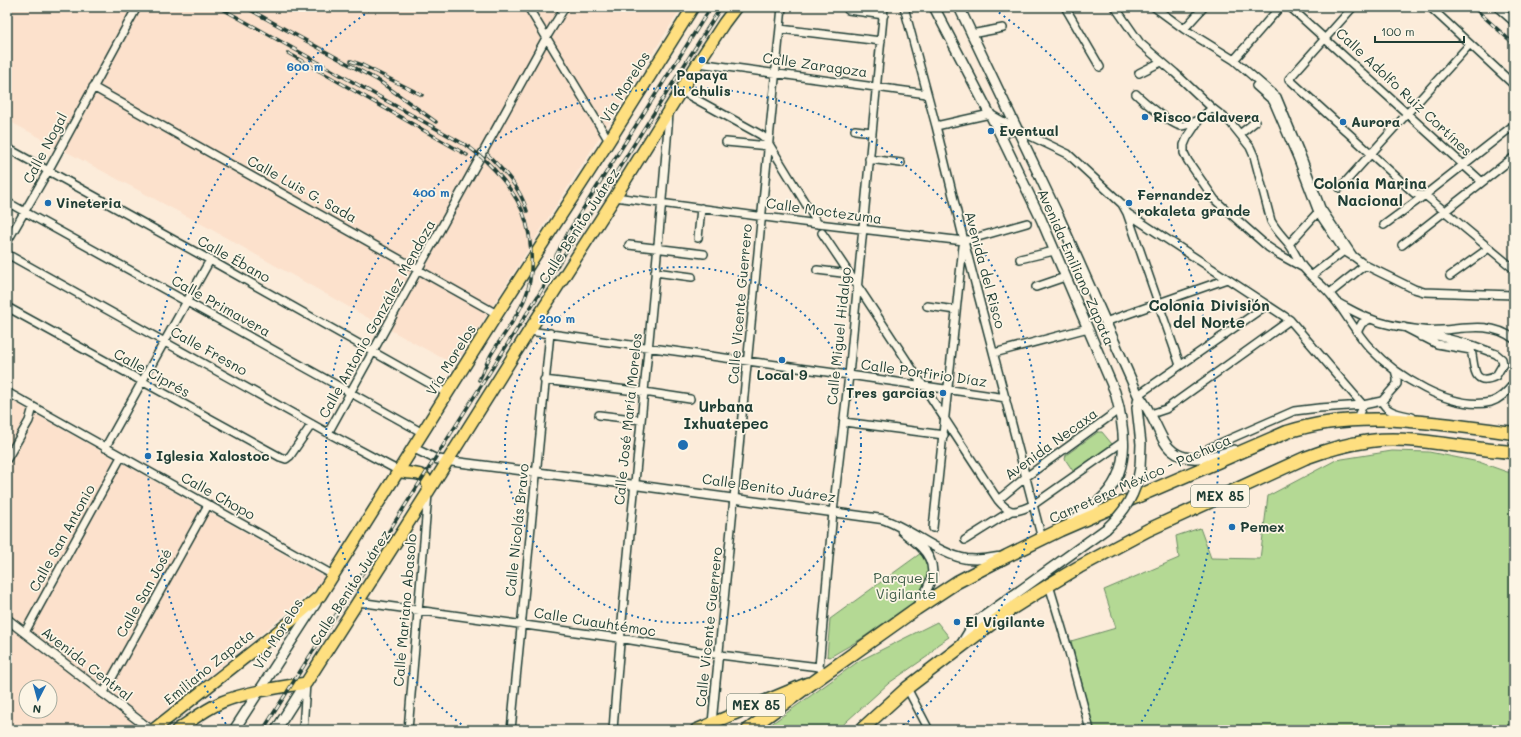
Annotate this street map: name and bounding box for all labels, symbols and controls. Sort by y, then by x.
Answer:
scale bar [1375,18,1464,44]
street label: Calle Adolfo Ruiz Cortínes [1332,23,1477,160]
text: 100 m [1381,23,1415,39]
street label: Vía Morelos [595,48,654,126]
street label: Calle Zaragoza [761,48,869,81]
marker: Papaya la chulis [697,55,707,65]
text: 600 m [287,58,323,74]
place label: Papaya la chulis [673,65,731,100]
place label: Risco Calavera [1153,107,1260,126]
street label: Calle Nogal [18,109,71,187]
marker: Risco Calavera [1140,112,1150,122]
place label: Aurora [1351,112,1401,131]
marker: Aurora [1338,117,1348,127]
place label: Eventual [999,121,1059,140]
marker: Eventual [986,126,996,136]
street label: Calle Luis G. Sada [244,151,361,227]
street label: Calle Benito Juárez [534,164,623,287]
district label: Colonia Marina Nacional [1313,173,1427,210]
text: 400 m [413,184,449,200]
place label: Fernandez rokaleta grande [1137,185,1250,220]
street label: Avenida Emiliano Zapata [1033,186,1120,348]
place label: Vineteria [56,193,122,212]
street label: Calle Moctezuma [765,193,883,228]
marker: Vineteria [43,198,53,208]
marker: Fernandez rokaleta grande [1124,198,1134,208]
street label: Avenida del Risco [961,209,1010,331]
street label: Calle Antonio González Mendoza [314,216,439,421]
street label: Calle Vicente Guerrero [723,223,756,385]
street label: Calle Ébano [194,231,274,286]
street label: Calle Miguel Hidalgo [822,266,855,406]
street label: Calle Primavera [168,270,274,341]
district label: Colonia División del Norte [1148,295,1270,332]
text: 200 m [539,310,575,326]
street label: Vía Morelos [421,321,480,399]
street label: Calle Fresno [167,322,251,380]
street label: Calle José María Morelos [609,332,646,506]
street label: Calle Ciprés [111,344,194,401]
street label: Calle Porfirio Díaz [860,354,989,391]
marker: Local 9 [777,355,787,365]
place label: Local 9 [757,365,808,384]
place label: Tres garcias [846,383,935,402]
marker: Tres garcias [938,388,948,398]
district label: Urbana Ixhuatepec [683,396,769,433]
street label: Avenida Necaxa [1001,403,1101,484]
street label: Carretera México - Pachuca [1046,430,1234,527]
centre of rings [676,438,690,452]
place label: Iglesia Xalostoc [156,446,270,465]
marker: Iglesia Xalostoc [143,451,153,461]
street label: Calle Nicolás Bravo [500,462,533,597]
street label: Calle Chopo [178,467,259,524]
street label: Calle Benito Juárez [701,469,837,506]
street label: Calle San Antonio [24,481,99,595]
road number: MEX 85 [1191,485,1249,507]
place label: Pemex [1240,517,1285,536]
marker: Pemex [1227,522,1237,532]
street label: Calle Benito Juárez [305,526,394,649]
street label: Calle Mariano Abasolo [388,533,421,687]
street label: Calle San José [111,545,176,641]
street label: Calle Vicente Guerrero [691,546,726,708]
park label: Parque El Vigilante [873,568,939,603]
street label: Vía Morelos [248,595,307,673]
street label: Calle Cuauhtémoc [533,602,657,641]
place label: El Vigilante [965,612,1045,631]
marker: El Vigilante [952,617,962,627]
street label: Avenida Central [38,622,137,705]
street label: Emiliano Zapata [160,624,258,709]
north arrow [18,679,58,719]
road number: MEX 85 [727,694,785,716]
text: N [32,702,42,717]

